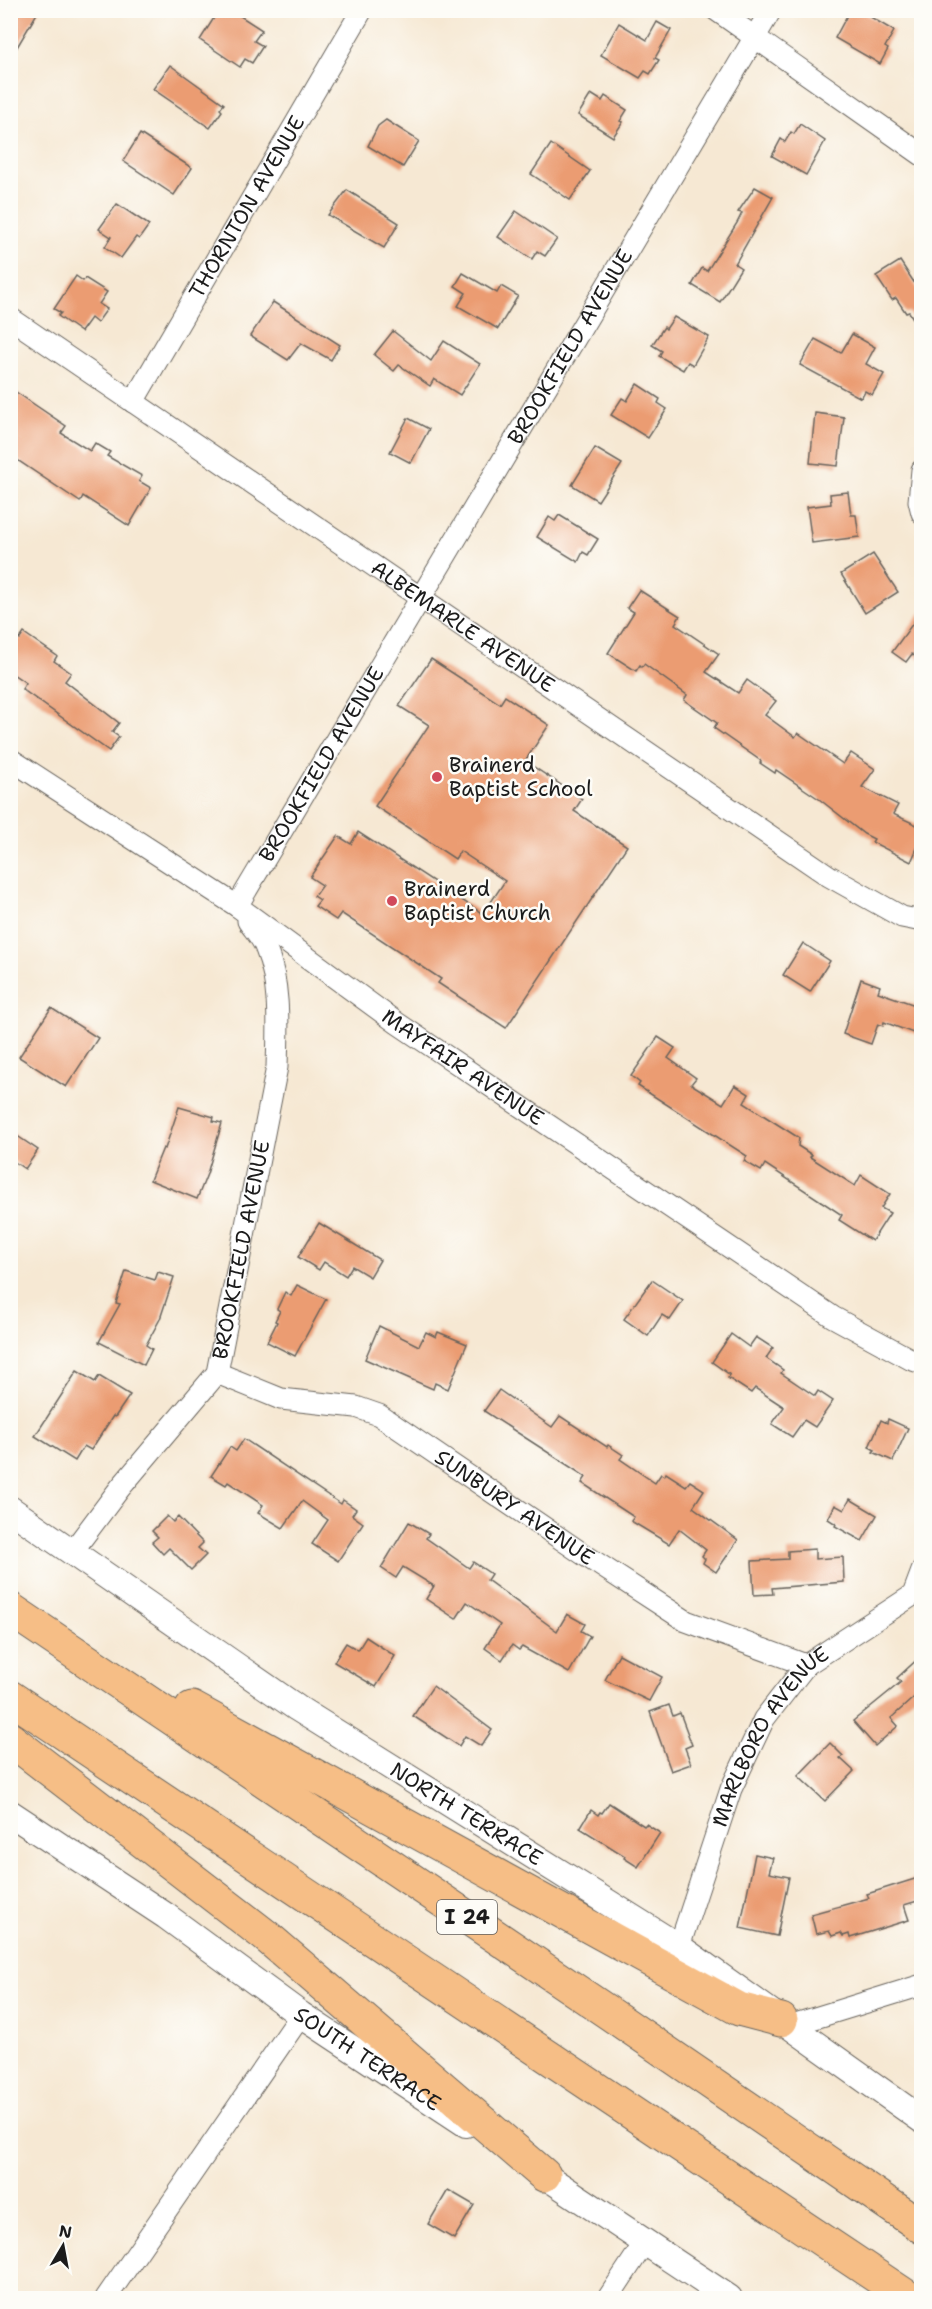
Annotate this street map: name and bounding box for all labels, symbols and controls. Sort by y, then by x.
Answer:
street label: THORNTON AVENUE [183,110,311,303]
street label: BROOKFIELD AVENUE [501,244,639,450]
street label: ALBEMARLE AVENUE [365,554,560,699]
street label: BROOKFIELD AVENUE [252,661,391,867]
place label: Brainerd Baptist School [449,751,593,803]
marker: Brainerd Baptist School [430,770,444,784]
place label: Brainerd Baptist Church [404,875,551,927]
marker: Brainerd Baptist Church [385,894,399,908]
street label: MAYFAIR AVENUE [376,1002,549,1132]
street label: BROOKFIELD AVENUE [206,1138,276,1362]
street label: SUNBURY AVENUE [429,1443,600,1572]
street label: MARLBORO AVENUE [706,1640,834,1830]
street label: NORTH TERRACE [385,1756,548,1872]
road number: I 24 [437,1900,497,1934]
street label: SOUTH TERRACE [289,2000,446,2118]
north arrow [33,2216,93,2276]
text: N [57,2220,74,2243]

